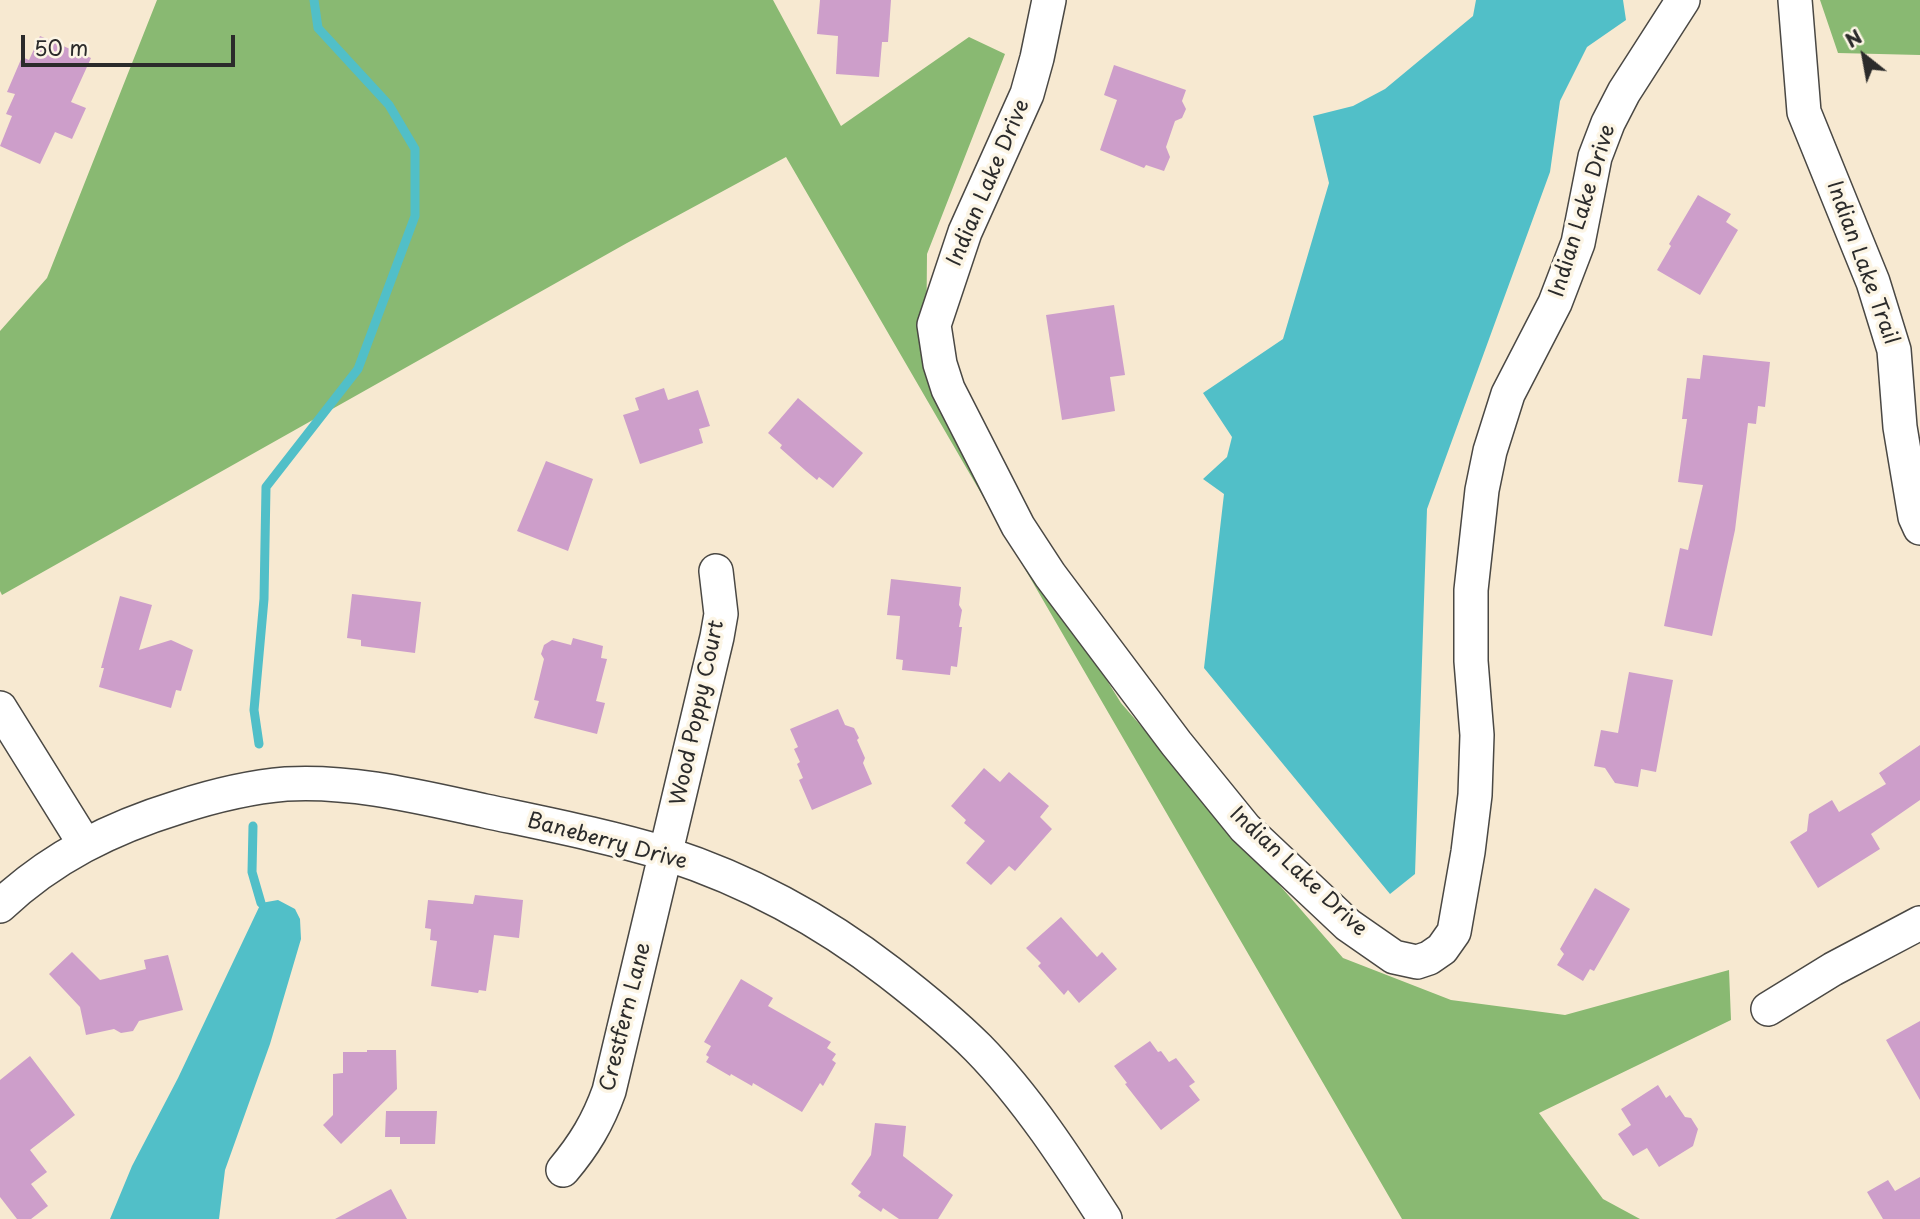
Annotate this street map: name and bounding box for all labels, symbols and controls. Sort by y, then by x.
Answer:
scale bar [24,21,238,65]
north arrow [1829,21,1899,91]
text: N [1840,22,1867,54]
text: 50 m [34,31,88,63]
street label: Indian Lake Drive [942,96,1036,270]
street label: Indian Lake Drive [1545,122,1621,300]
street label: Indian Lake Trail [1821,178,1903,348]
street label: Wood Poppy Court [666,618,730,808]
street label: Indian Lake Drive [1224,802,1372,942]
street label: Baneberry Drive [524,809,690,875]
street label: Crestfern Lane [595,940,657,1094]

